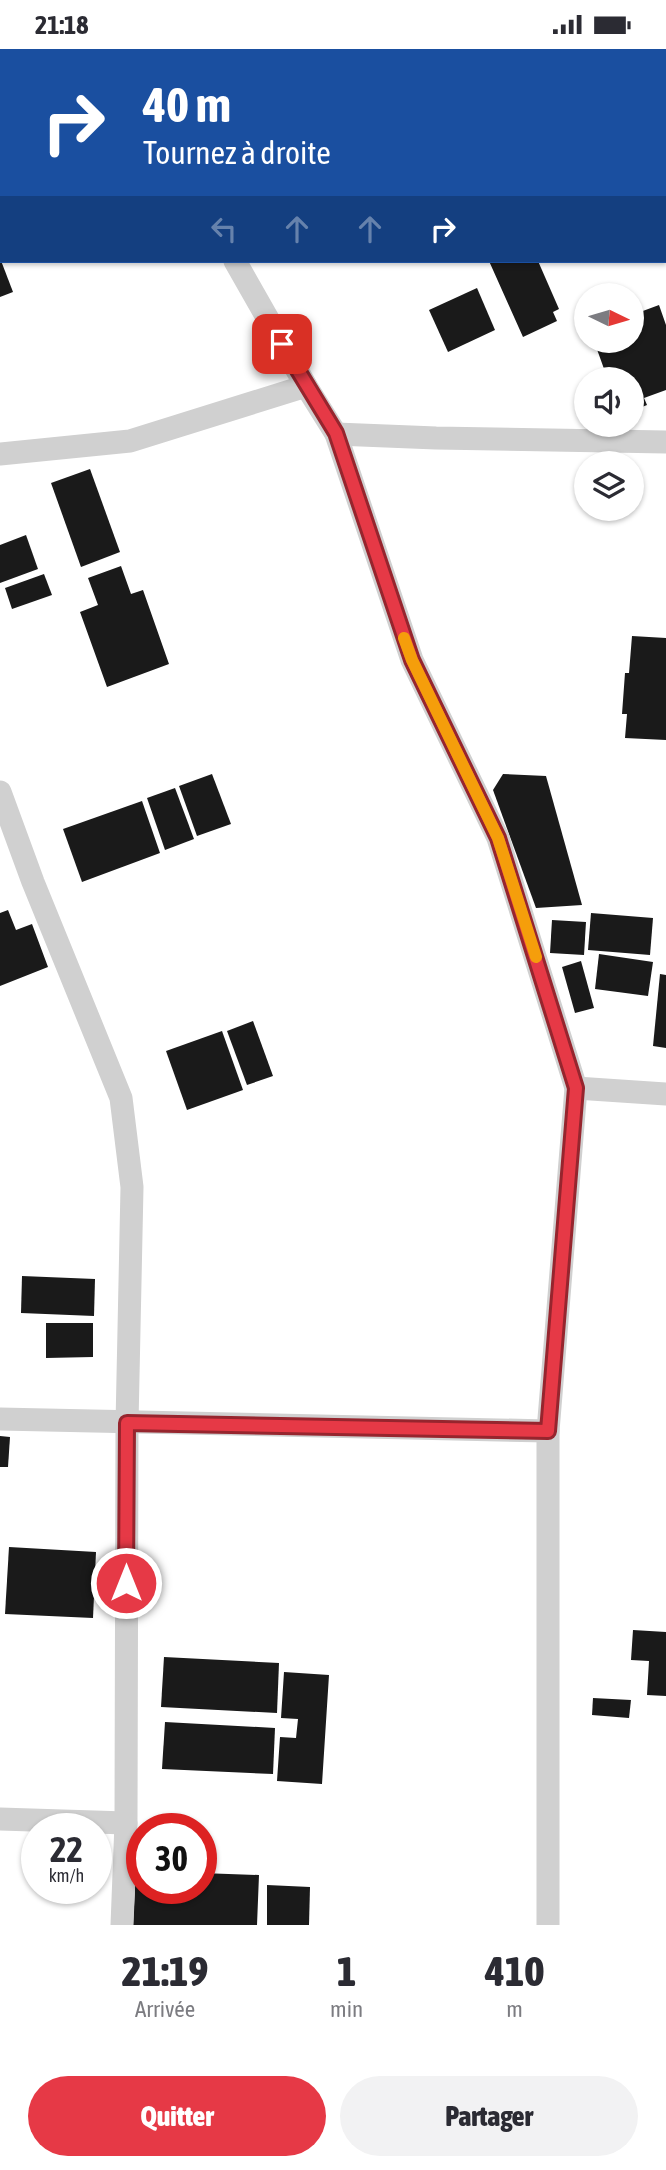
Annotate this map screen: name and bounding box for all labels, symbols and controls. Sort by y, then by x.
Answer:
text: 21:18 [35,10,89,40]
text: 40 m [143,76,231,132]
icon: right [28,77,119,168]
text: Tournez à droite [143,134,331,171]
icon: left [205,210,243,248]
icon: ahead [278,210,316,248]
icon: ahead [351,210,389,248]
icon: right [424,210,462,248]
north arrow [574,283,644,353]
map controls [574,283,644,521]
pin [252,314,312,374]
icon: arrive [263,325,301,363]
button: sound [574,367,644,437]
button: layers [574,451,644,521]
position arrow [89,1546,163,1620]
speed limit sign: 30 [126,1813,217,1904]
text: 22 [50,1829,83,1869]
text: km/h [49,1865,84,1886]
text: 21:19 [122,1947,208,1995]
text: 1 [337,1947,356,1995]
text: 410 [485,1947,544,1995]
text: Arrivée [135,1996,195,2022]
text: min [330,1996,363,2022]
text: m [506,1996,523,2022]
button: Quitter [28,2076,326,2156]
button: Partager [340,2076,638,2156]

